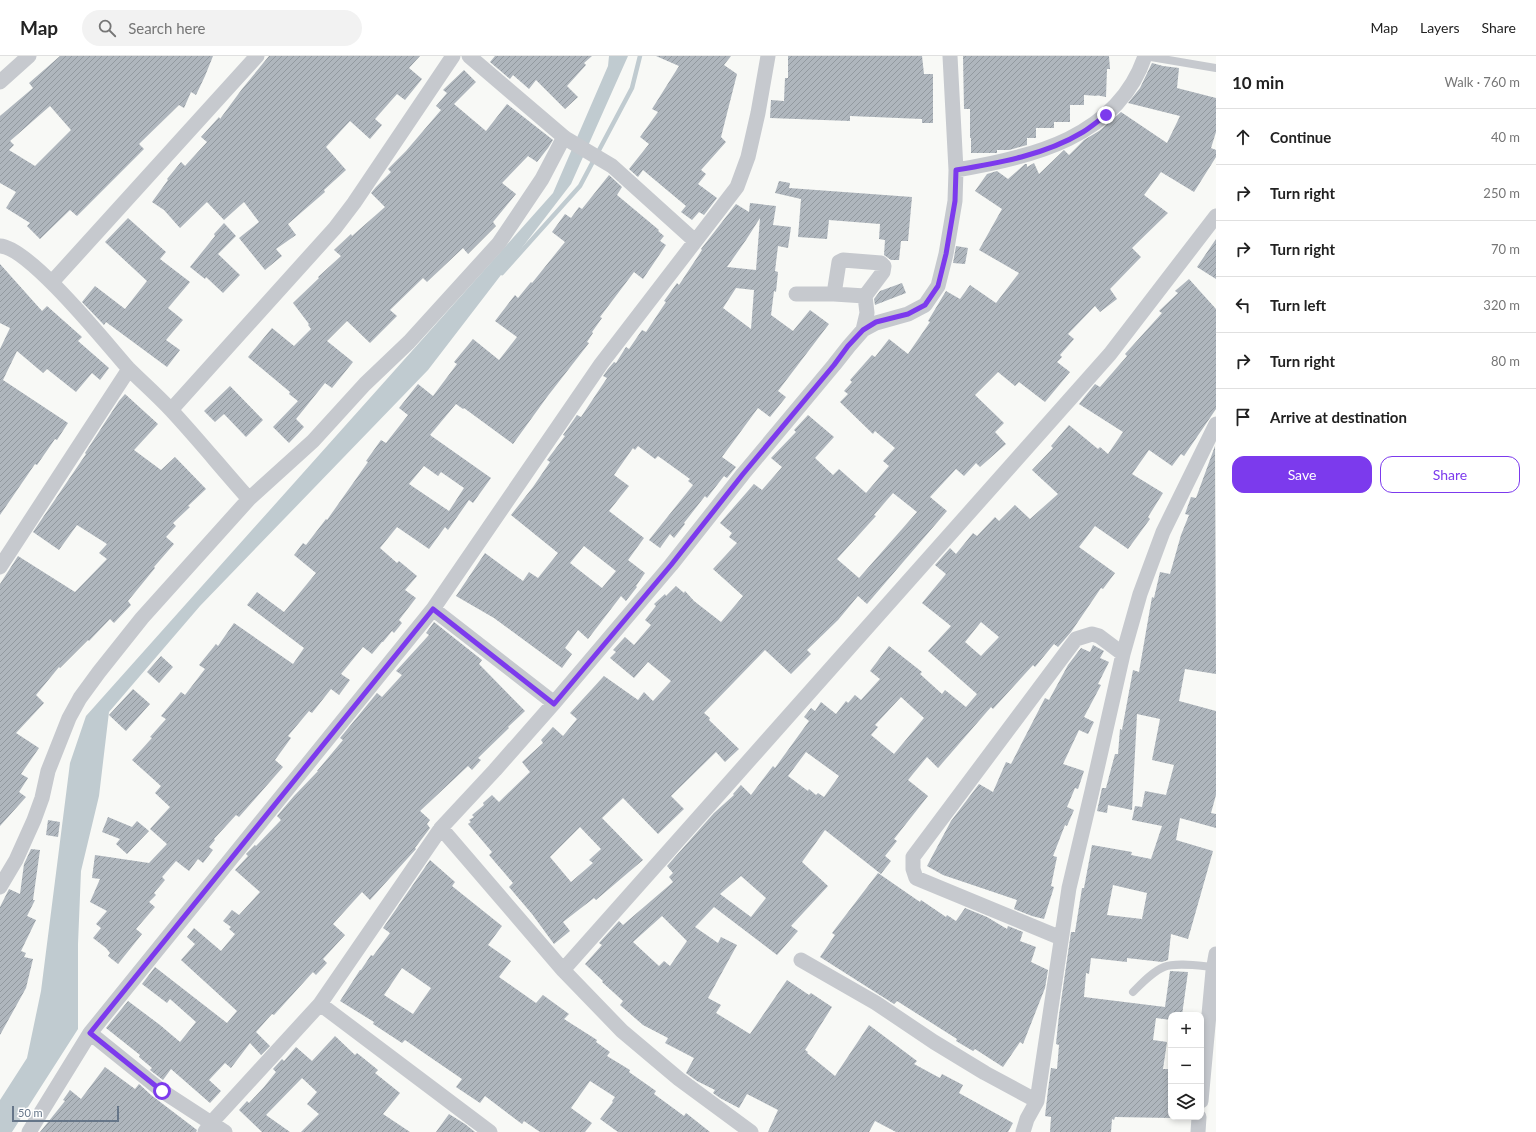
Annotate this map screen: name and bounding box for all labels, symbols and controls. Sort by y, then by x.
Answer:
search box [82,10,362,46]
text: Map [20,16,58,39]
icon: search [96,17,118,39]
text: Search here [128,19,206,37]
text: Map [1370,19,1398,36]
text: Layers [1420,19,1460,36]
text: Share [1482,19,1516,36]
text: 10 min [1232,72,1284,93]
text: Walk · 760 m [1444,74,1520,90]
route end [1097,106,1115,124]
icon: ahead [1232,126,1254,148]
text: Continue [1270,128,1331,146]
text: 40 m [1491,129,1520,145]
icon: right [1232,182,1254,204]
text: Turn right [1270,184,1335,202]
text: 250 m [1483,185,1520,201]
icon: right [1232,238,1254,260]
text: Turn right [1270,240,1335,258]
text: 70 m [1491,241,1520,257]
icon: left [1232,294,1254,316]
text: Turn left [1270,296,1326,314]
text: 320 m [1483,297,1520,313]
icon: right [1232,350,1254,372]
text: Turn right [1270,352,1335,370]
text: 80 m [1491,353,1520,369]
icon: arrive [1232,406,1254,428]
text: Arrive at destination [1270,408,1407,426]
button: Save [1232,456,1372,493]
button: Share [1380,456,1520,493]
map controls [1168,1012,1204,1120]
button: + [1168,1012,1204,1048]
button: − [1168,1048,1204,1084]
route start [153,1082,171,1100]
button: layers [1168,1084,1204,1120]
scale bar [12,1104,119,1123]
text: 50 m [18,1106,43,1119]

